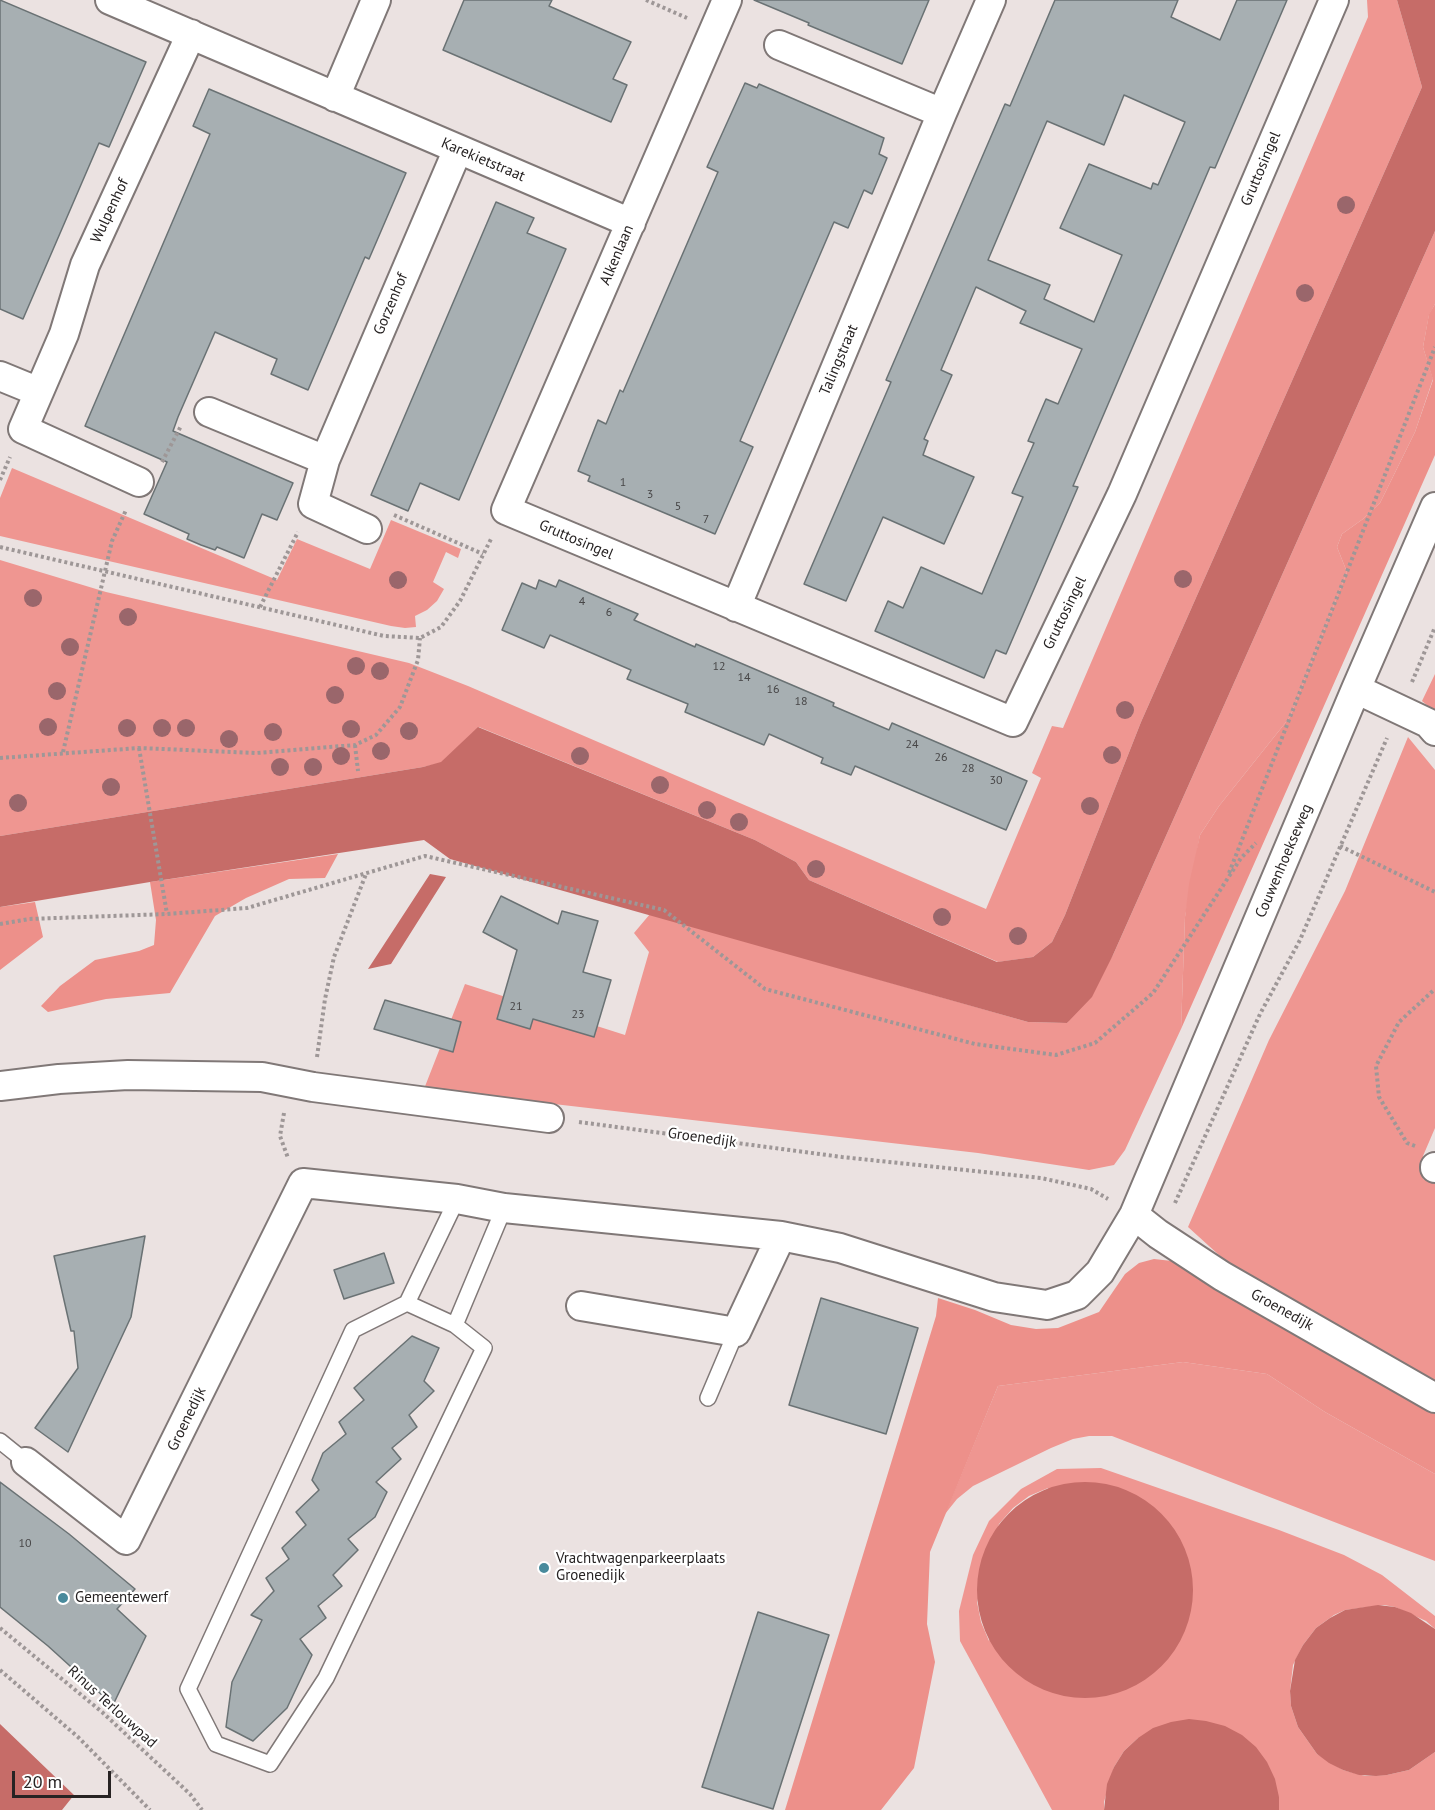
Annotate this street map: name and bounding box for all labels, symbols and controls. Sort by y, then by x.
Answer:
street label: Gruttosingel [1237,129,1285,209]
street label: Karekietstraat [438,134,528,186]
street label: Wulpenhof [87,176,133,246]
street label: Alkenlaan [596,222,638,288]
street label: Gorzenhof [370,270,412,338]
street label: Talingstraat [816,322,862,398]
house number: 1 [620,476,626,490]
house number: 3 [647,488,653,502]
house number: 5 [675,500,681,514]
house number: 7 [703,513,709,527]
street label: Gruttosingel [536,516,616,564]
street label: Gruttosingel [1040,574,1090,652]
house number: 4 [579,595,585,609]
house number: 6 [606,606,612,620]
house number: 12 [712,660,726,674]
house number: 14 [737,671,751,685]
house number: 16 [766,683,780,697]
house number: 18 [794,695,808,709]
house number: 24 [905,738,919,752]
house number: 26 [934,751,948,765]
house number: 28 [961,762,975,776]
house number: 30 [989,774,1003,788]
street label: Couwenhoekseweg [1252,801,1316,921]
house number: 21 [509,1000,523,1014]
house number: 23 [571,1008,585,1022]
street label: Groenedijk [667,1124,737,1152]
street label: Groenedijk [1247,1285,1317,1335]
street label: Groenedijk [164,1384,210,1454]
house number: 10 [18,1537,32,1551]
place label: Vrachtwagenparkeerplaats Groenedijk [556,1550,725,1585]
marker: Vrachtwagenparkeerplaats Groenedijk [537,1561,551,1575]
place label: Gemeentewerf [75,1589,168,1607]
marker: Gemeentewerf [56,1591,70,1605]
street label: Rinus Terlouwpad [64,1662,160,1752]
scale bar [15,1759,114,1797]
text: 20 m [23,1770,62,1793]

